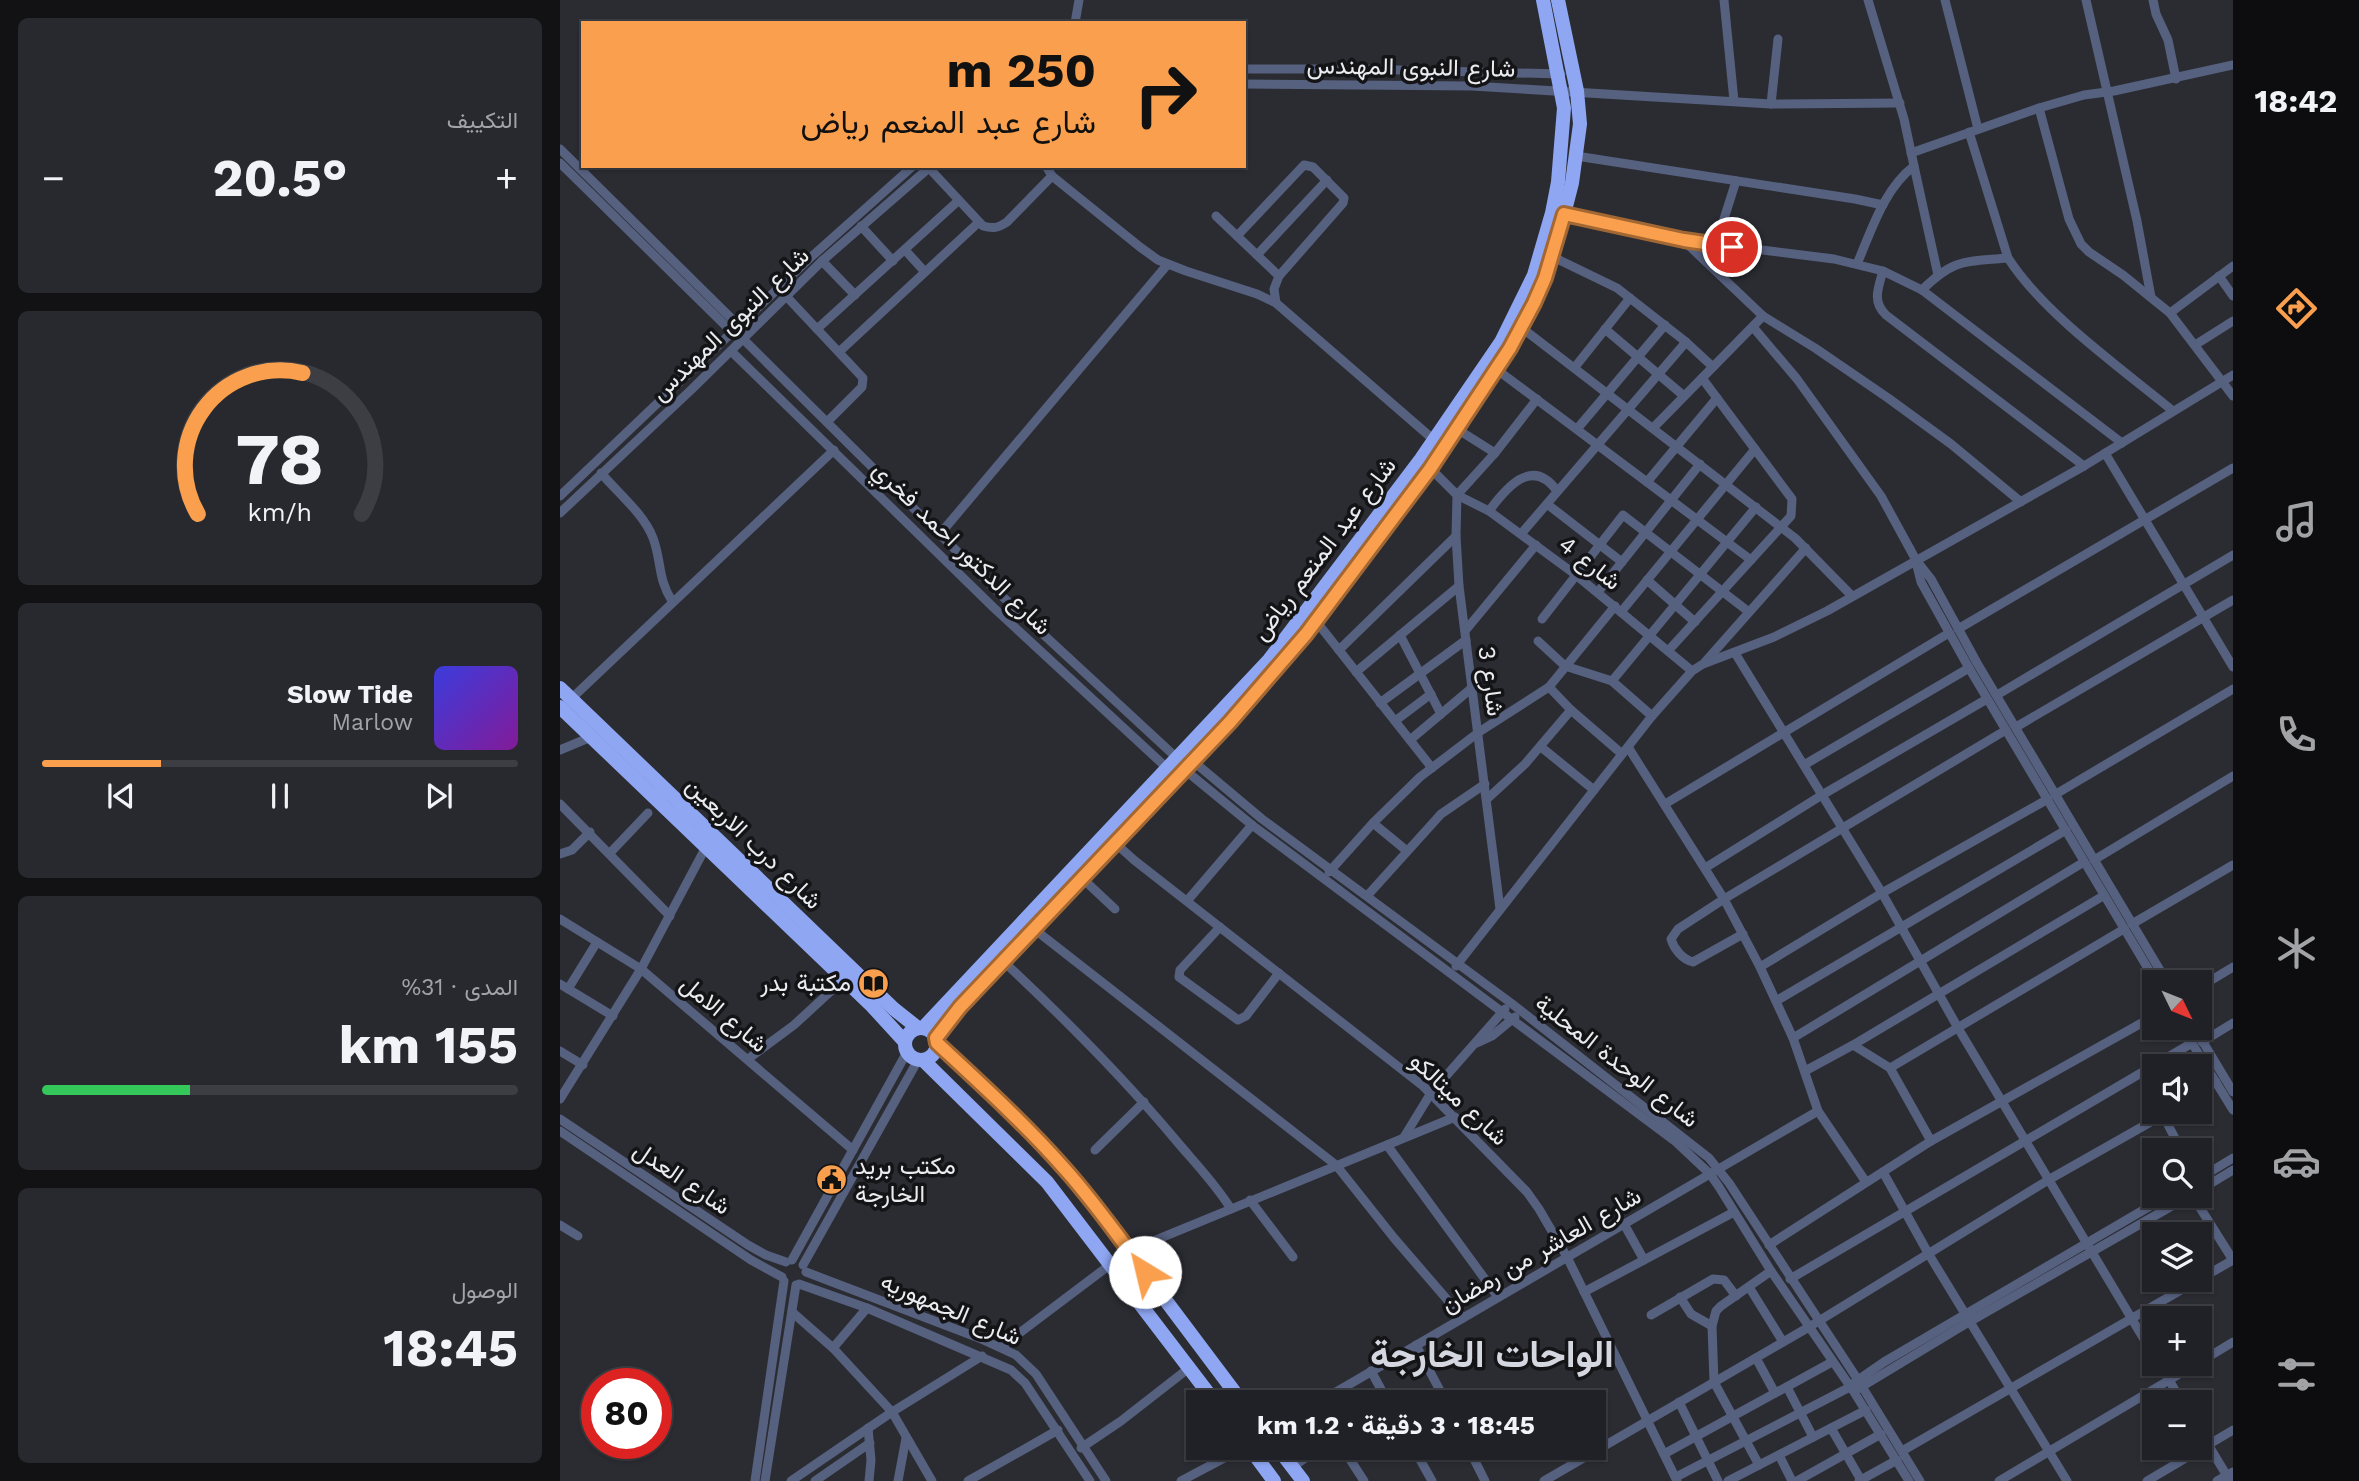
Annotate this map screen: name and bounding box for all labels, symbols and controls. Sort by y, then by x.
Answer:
text: 250 m [947,41,1096,99]
icon: right [1120,49,1211,140]
street label: شارع النبوى المهندس [1306,51,1516,85]
text: 18:42 [2255,82,2337,120]
text: شارع عبد المنعم رياض [801,103,1096,141]
text: التكييف [447,107,518,134]
text: 20.5° [212,148,348,209]
text: − [42,156,65,200]
text: + [495,156,518,200]
pin [1702,217,1762,277]
icon: arrive [1713,228,1751,266]
street label: شارع النبوى المهندس [645,241,816,408]
icon: directions [2272,284,2321,333]
text: 78 [236,416,324,502]
street label: شارع عبد المنعم رياض [1246,452,1403,647]
street label: شارع الدكتور احمد فخري [863,455,1057,644]
icon: music [2272,497,2321,546]
text: km/h [248,498,312,527]
street label: شارع 4 [1552,530,1627,598]
street label: شارع 3 [1470,644,1510,718]
text: Slow Tide [287,679,413,709]
text: Marlow [331,709,413,736]
icon: phone [2272,710,2321,759]
street label: شارع درب الاربعين [679,771,828,916]
icon: previous [102,777,140,815]
icon: pause [261,777,299,815]
icon: next [420,777,458,815]
icon: climate [2272,924,2321,973]
library icon: مكتبة بدر [857,966,891,1000]
place label: مكتبة بدر [759,969,851,998]
street label: شارع الامل [674,970,773,1060]
north arrow [2142,970,2212,1040]
map controls [2142,970,2212,1460]
text: المدى · 31% [401,974,518,1001]
street label: شارع الوحدة المحلية [1529,989,1704,1135]
text: 155 km [339,1015,518,1076]
street label: شارع ميتالكو [1403,1047,1514,1153]
button: sound [2142,1054,2212,1124]
street label: شارع العدل [627,1135,736,1222]
icon: car [2272,1137,2321,1186]
button: search [2142,1138,2212,1208]
place label: مكتب بريد الخارجة [855,1152,956,1209]
public building icon: مكتب بريد الخارجة [815,1163,849,1197]
street label: شارع العاشر من رمضان [1436,1181,1647,1320]
button: layers [2142,1222,2212,1292]
position arrow [1108,1235,1182,1309]
street label: شارع الجمهوريه [876,1267,1025,1353]
text: الوصول [452,1277,518,1304]
button: + [2142,1306,2212,1376]
text: 18:45 [383,1318,518,1379]
district label: الواحات الخارجة [1370,1332,1614,1378]
icon: filters [2272,1350,2321,1399]
speed limit sign: 80 [581,1368,672,1459]
button: − [2142,1390,2212,1460]
text: 18:45 · 3 دقيقة · 1.2 km [1257,1410,1535,1440]

